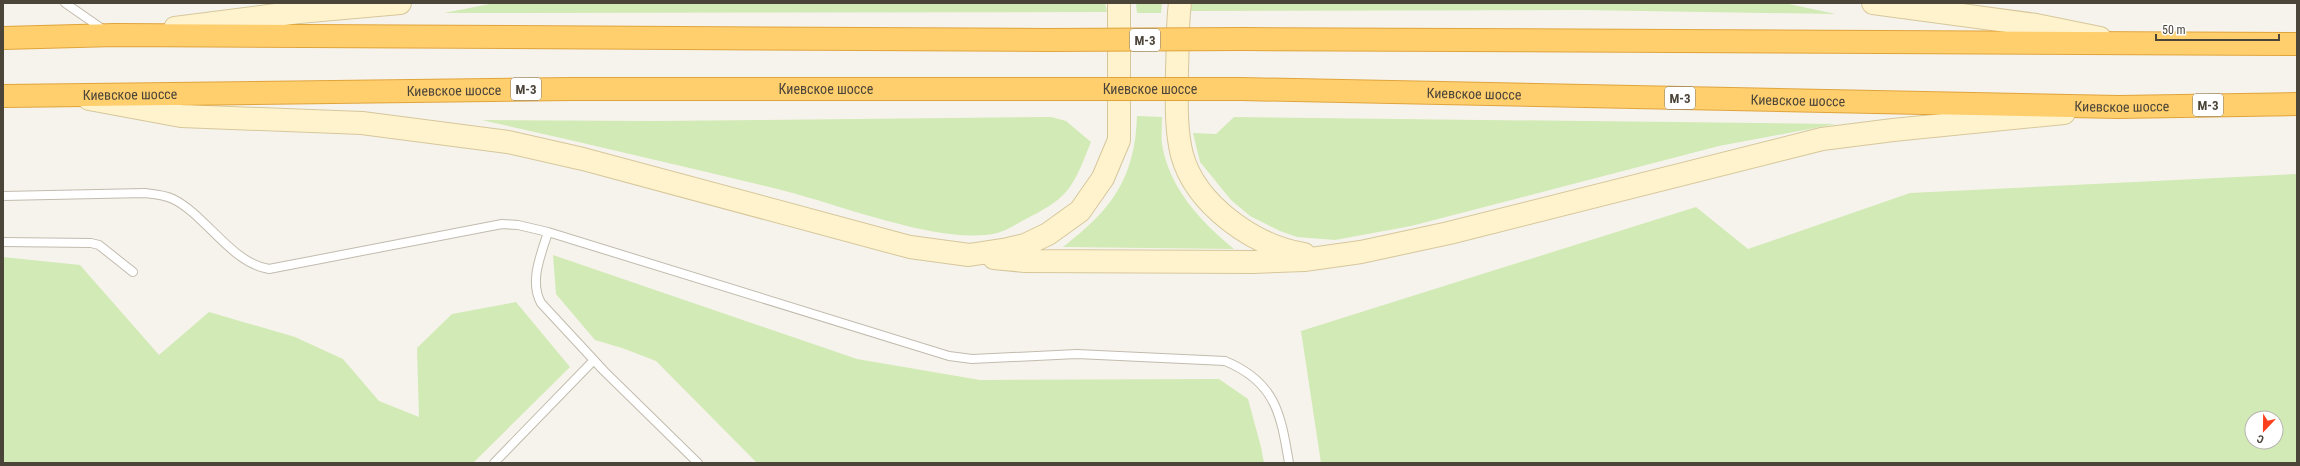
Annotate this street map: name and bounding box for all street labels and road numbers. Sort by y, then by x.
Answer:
road number: М-3 [1130,29,1160,51]
road number: М-3 [511,78,541,100]
street label: Киевское шоссе [779,81,874,97]
street label: Киевское шоссе [1103,81,1198,97]
street label: Киевское шоссе [407,82,502,99]
street label: Киевское шоссе [1426,85,1522,103]
street label: Киевское шоссе [83,86,178,103]
road number: М-3 [1665,87,1695,109]
street label: Киевское шоссе [1750,91,1846,109]
road number: М-3 [2193,94,2223,116]
street label: Киевское шоссе [2074,98,2170,115]

